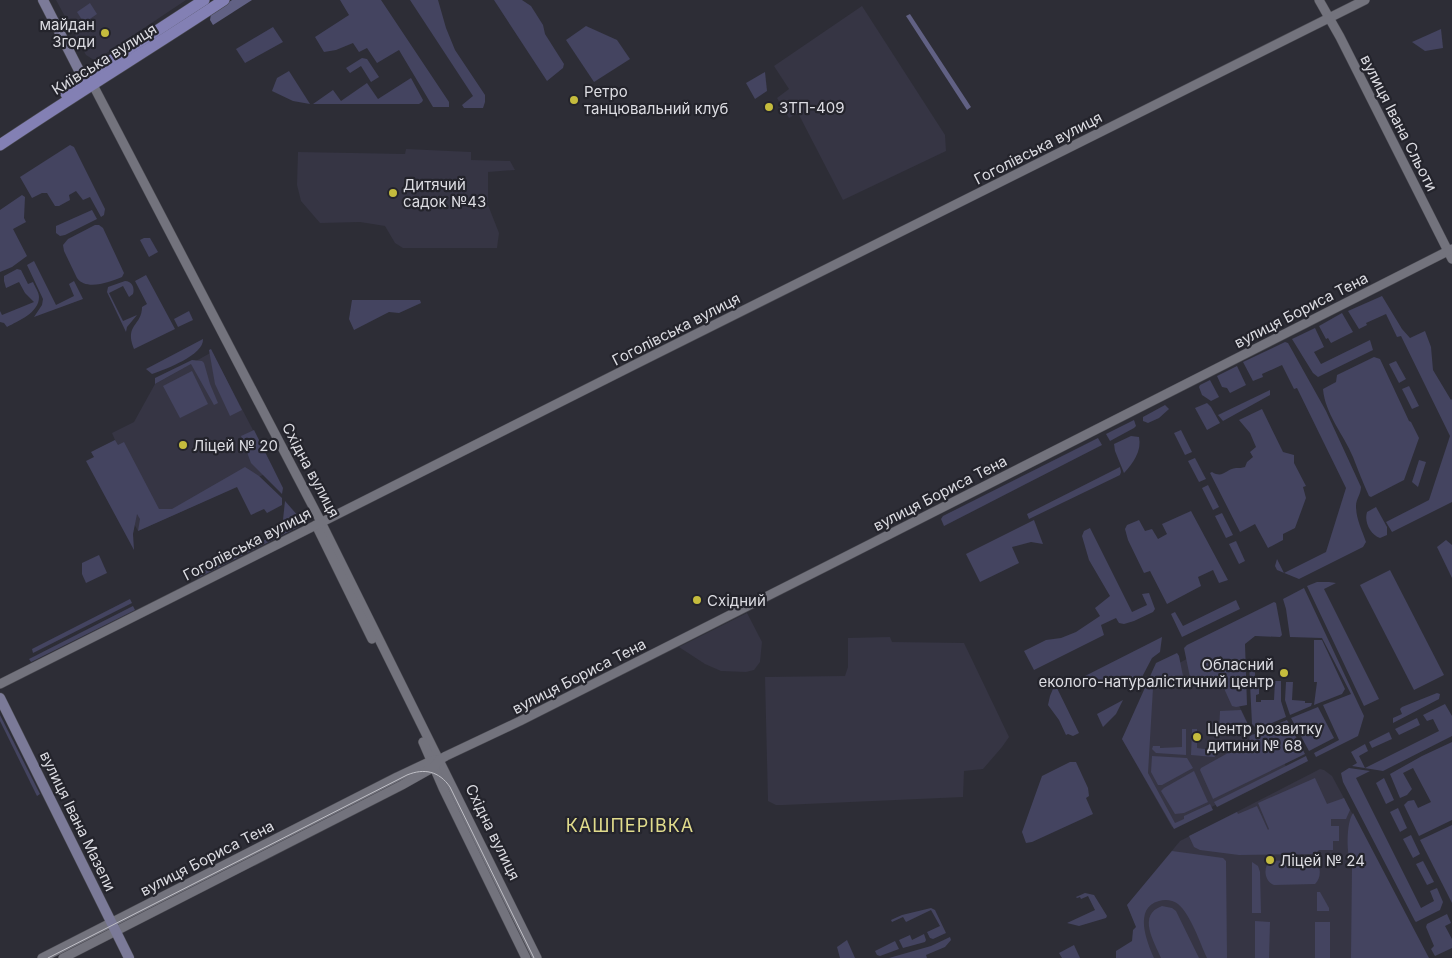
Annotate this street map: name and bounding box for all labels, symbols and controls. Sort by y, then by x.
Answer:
place label: майдан Згоди [39,15,95,51]
street label: Київська вулиця [48,19,160,99]
marker: майдан Згоди [99,27,111,39]
street label: вулиця Івана Сльоти [1356,52,1442,194]
place label: Ретро танцювальний клуб [584,82,729,118]
marker: Ретро танцювальний клуб [568,94,580,106]
place label: ЗТП-409 [779,98,844,117]
marker: ЗТП-409 [763,101,775,113]
street label: Гоголівська вулиця [971,107,1105,189]
place label: Дитячий садок №43 [403,175,486,211]
marker: Дитячий садок №43 [387,187,399,199]
street label: вулиця Бориса Тена [1231,268,1371,352]
street label: Гоголівська вулиця [609,288,743,370]
street label: Східна вулиця [278,419,344,521]
place label: Ліцей № 20 [193,436,278,455]
marker: Ліцей № 20 [177,439,189,451]
street label: вулиця Бориса Тена [870,451,1010,535]
street label: Гоголівська вулиця [180,503,314,585]
place label: Східний [707,591,766,610]
marker: Східний [691,594,703,606]
street label: вулиця Бориса Тена [509,634,649,718]
place label: Обласний еколого-натуралістичний центр [1039,655,1274,691]
marker: Обласний еколого-натуралістичний центр [1278,667,1290,679]
place label: Центр розвитку дитини № 68 [1207,719,1323,755]
marker: Центр розвитку дитини № 68 [1191,731,1203,743]
street label: вулиця Івана Мазепи [36,748,120,894]
street label: Східна вулиця [462,781,524,883]
district label: КАШПЕРІВКА [566,815,694,836]
street label: вулиця Бориса Тена [137,816,277,900]
place label: Ліцей № 24 [1280,851,1365,870]
marker: Ліцей № 24 [1264,854,1276,866]

